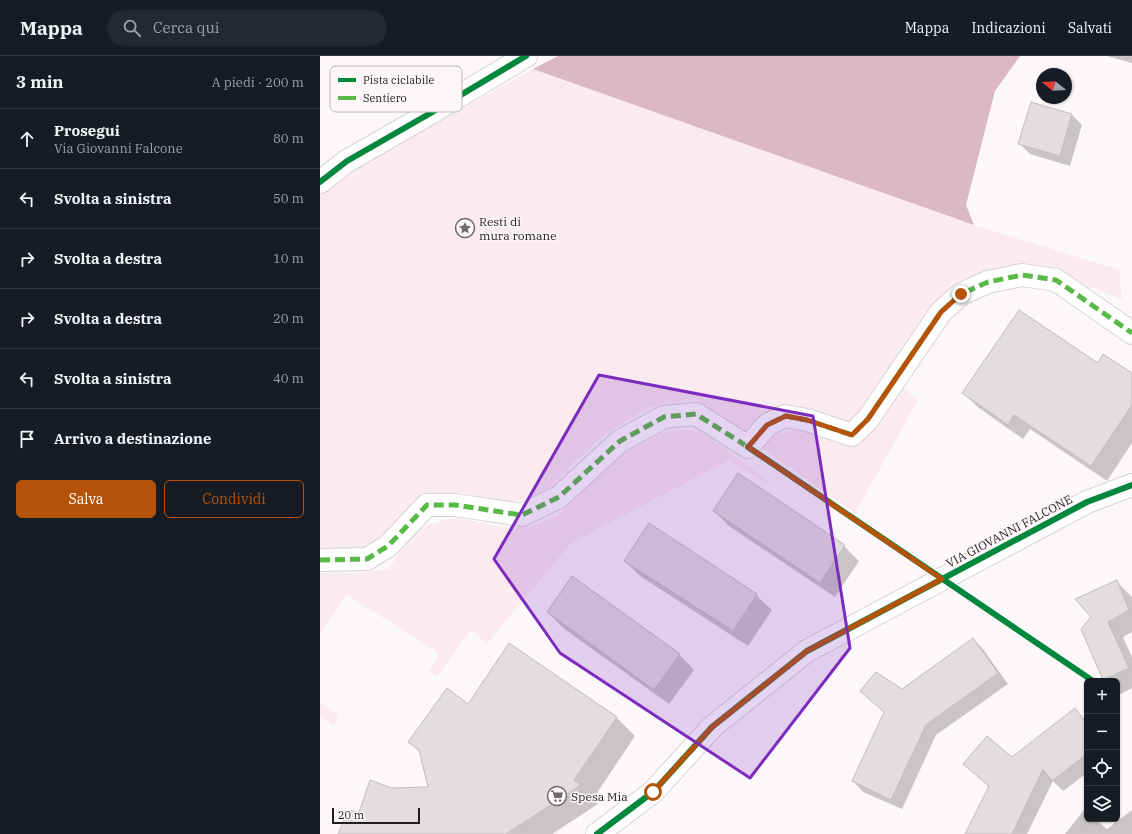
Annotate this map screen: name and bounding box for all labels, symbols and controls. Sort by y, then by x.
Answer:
search box [107,10,387,46]
text: Mappa [20,16,83,40]
icon: search [121,17,143,39]
text: Cerca qui [153,18,220,37]
text: Mappa [905,19,949,37]
text: Indicazioni [971,19,1046,37]
text: Salvati [1068,19,1112,37]
legend [330,66,462,112]
north arrow [1036,68,1072,104]
text: 3 min [16,71,64,93]
text: Pista ciclabile [363,73,434,87]
text: A piedi · 200 m [212,74,304,91]
text: Sentiero [363,91,407,105]
text: Prosegui [54,121,120,140]
icon: ahead [16,128,38,150]
text: 80 m [273,130,304,147]
text: Via Giovanni Falcone [54,140,183,157]
icon: left [16,188,38,210]
text: Svolta a sinistra [54,189,172,208]
text: 50 m [273,190,304,207]
place label: Resti di mura romane [479,214,557,243]
place icon: Resti di mura romane [454,217,476,239]
icon: right [16,248,38,270]
text: Svolta a destra [54,249,162,268]
text: 10 m [273,250,304,267]
route end [952,285,970,303]
icon: right [16,308,38,330]
text: Svolta a destra [54,309,162,328]
text: 20 m [273,310,304,327]
icon: left [16,368,38,390]
text: Svolta a sinistra [54,369,172,388]
text: 40 m [273,370,304,387]
icon: arrive [16,428,38,450]
text: Arrivo a destinazione [54,429,211,448]
button: Salva [16,480,156,518]
button: Condividi [164,480,304,518]
street label: VIA GIOVANNI FALCONE [943,491,1075,571]
map controls [1084,678,1120,822]
button: + [1084,678,1120,714]
button: − [1084,714,1120,750]
button: locate [1084,750,1120,786]
route start [644,783,662,801]
supermarket icon: Spesa Mia [546,785,568,807]
button: layers [1084,786,1120,822]
place label: Spesa Mia [571,789,628,804]
scale bar [332,806,420,825]
text: 20 m [338,808,364,822]

